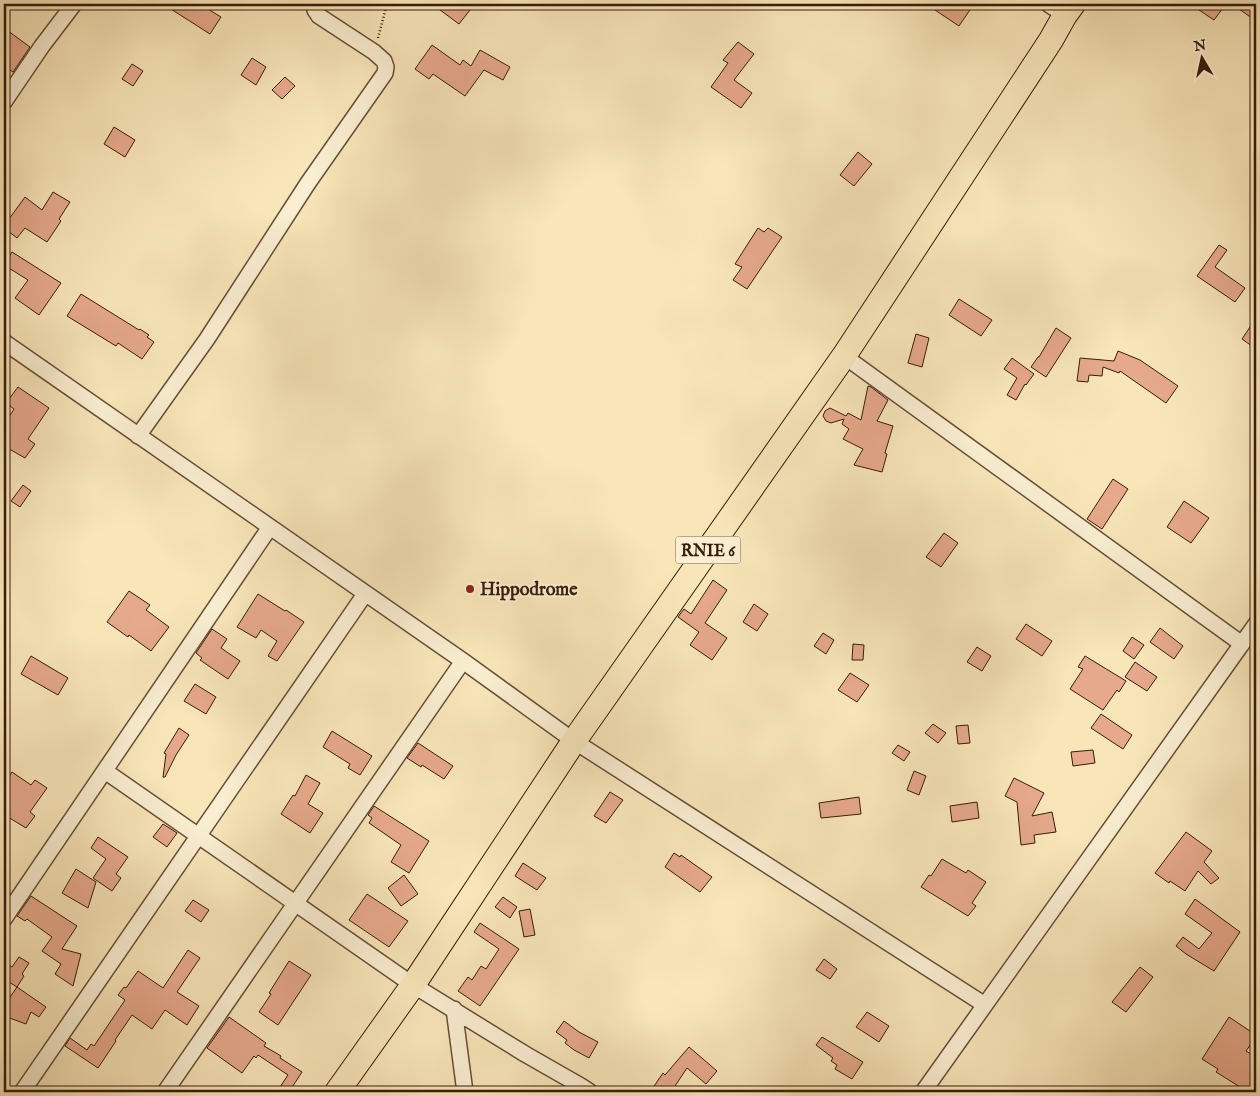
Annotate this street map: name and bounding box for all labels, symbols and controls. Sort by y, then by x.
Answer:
north arrow [1178,32,1228,82]
text: N [1192,36,1208,56]
road number: RNIE 6 [676,536,740,564]
place label: Hippodrome [480,579,578,602]
marker: Hippodrome [464,583,476,595]

